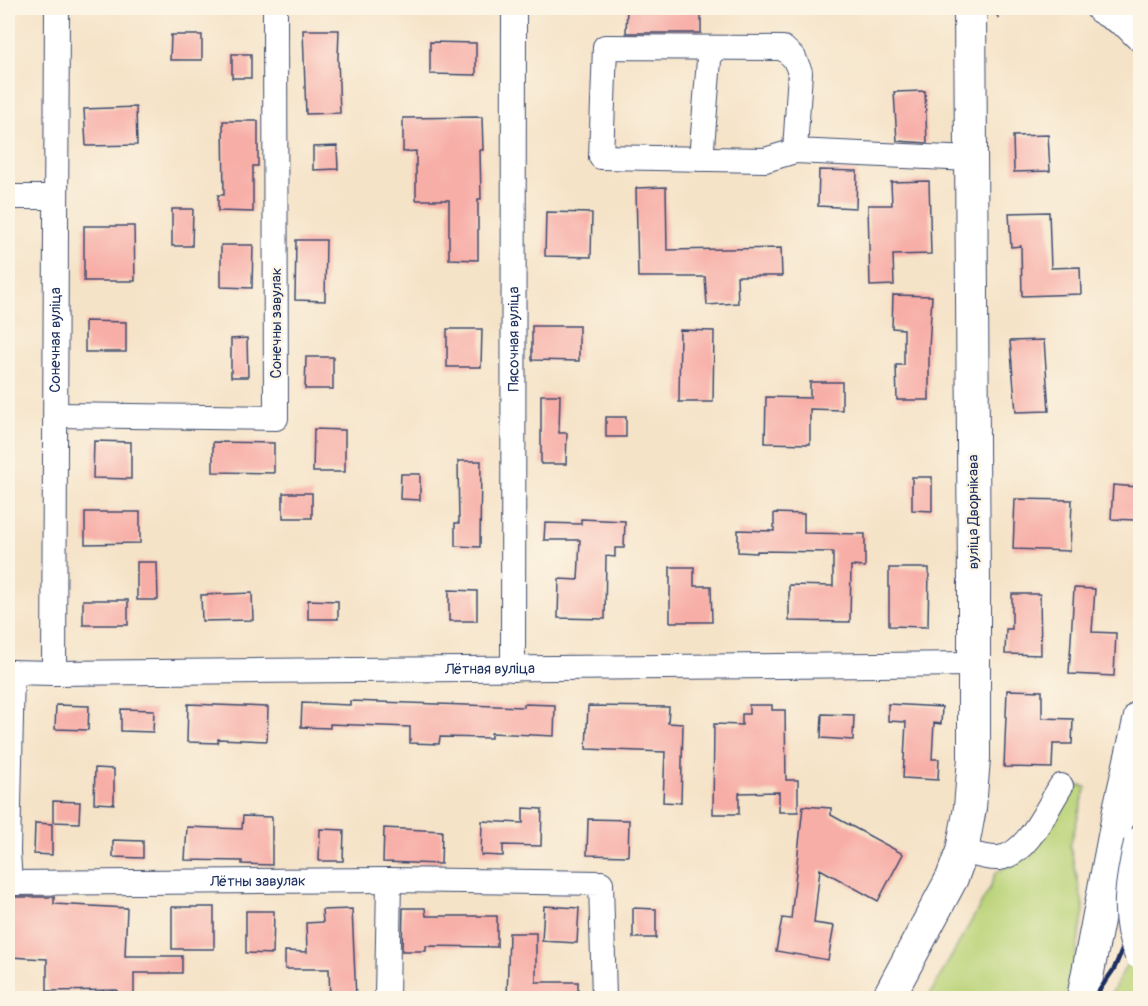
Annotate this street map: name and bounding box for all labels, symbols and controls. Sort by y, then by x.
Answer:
street label: Сонечны завулак [267,267,286,378]
street label: Сонечная вуліца [46,287,65,393]
street label: Пясочная вуліца [504,287,523,391]
street label: вуліца Дворнікава [964,455,983,569]
street label: Лётная вуліца [444,659,535,679]
street label: Лётны завулак [209,871,306,891]

